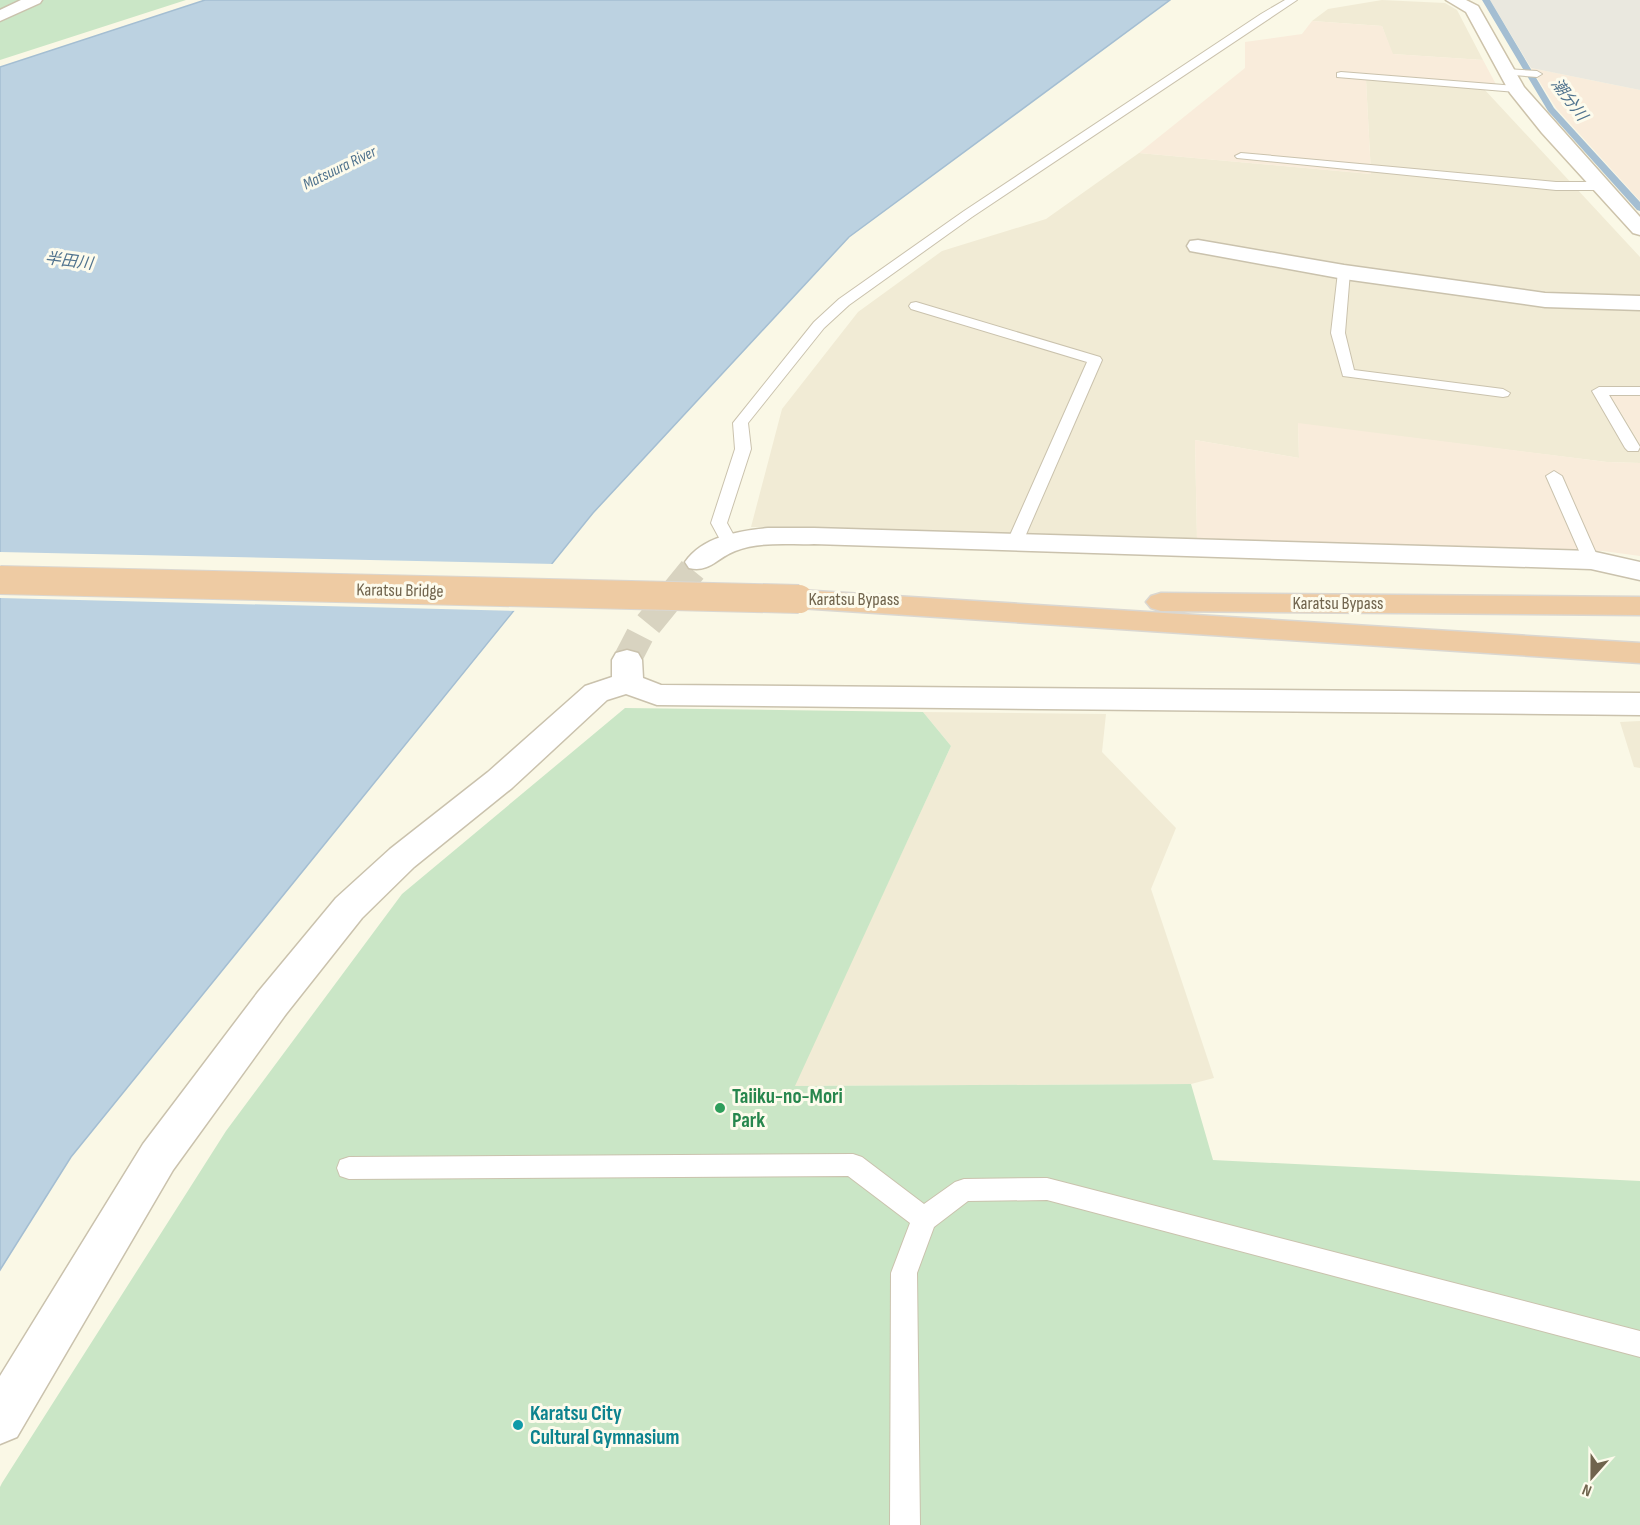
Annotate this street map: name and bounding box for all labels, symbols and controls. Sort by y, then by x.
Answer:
water label: 潮分川 [1547,75,1592,126]
water label: Matsuura River [300,142,380,194]
water label: 半田川 [44,249,96,274]
street label: Karatsu Bridge [356,579,444,602]
street label: Karatsu Bypass [809,589,899,610]
street label: Karatsu Bypass [1293,593,1383,614]
place label: Taiiku-no-Mori Park [732,1084,843,1133]
marker: Taiiku-no-Mori Park [713,1101,727,1115]
place label: Karatsu City Cultural Gymnasium [530,1401,679,1450]
marker: Karatsu City Cultural Gymnasium [511,1418,525,1432]
north arrow [1562,1447,1622,1507]
text: N [1580,1479,1595,1500]

